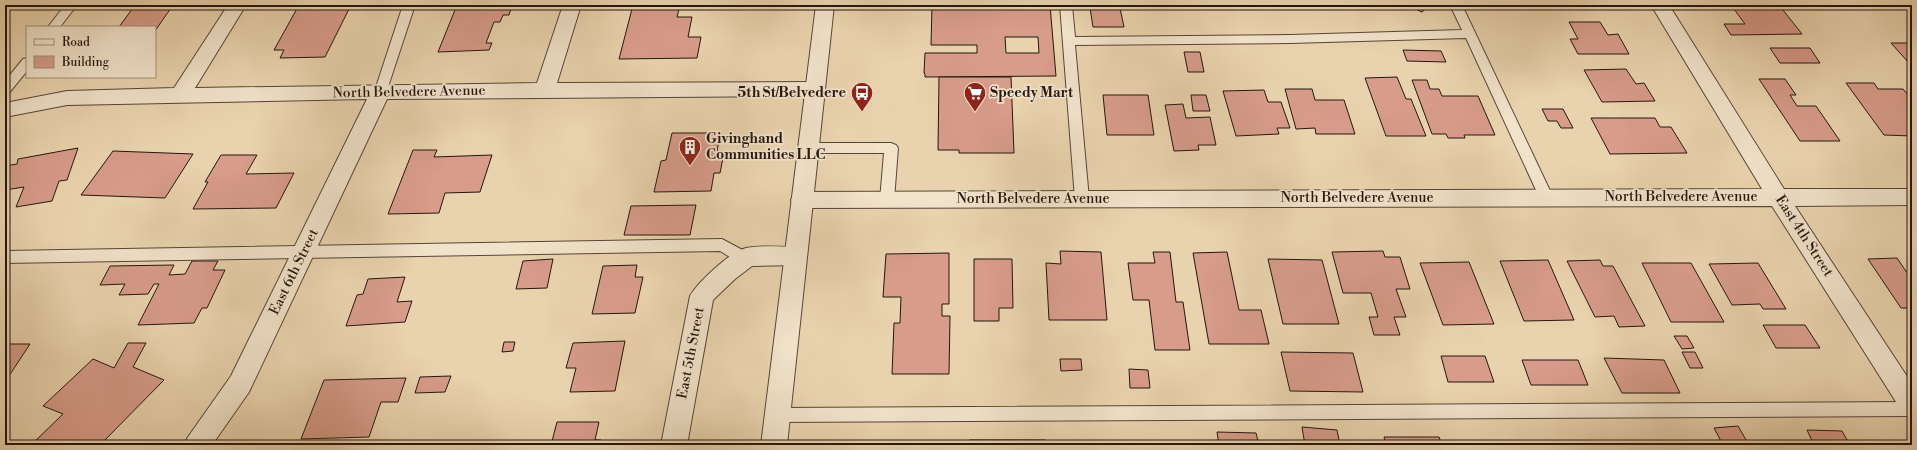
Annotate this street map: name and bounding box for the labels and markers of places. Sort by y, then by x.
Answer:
bus stop icon: 5th St/Belvedere [849,80,875,113]
supermarket icon: Speedy Mart [962,80,988,113]
place label: 5th St/Belvedere [738,84,846,102]
place label: Speedy Mart [990,84,1074,102]
place label: Givinghand Communities LLC [706,130,826,164]
building icon: Givinghand Communities LLC [677,134,703,167]

